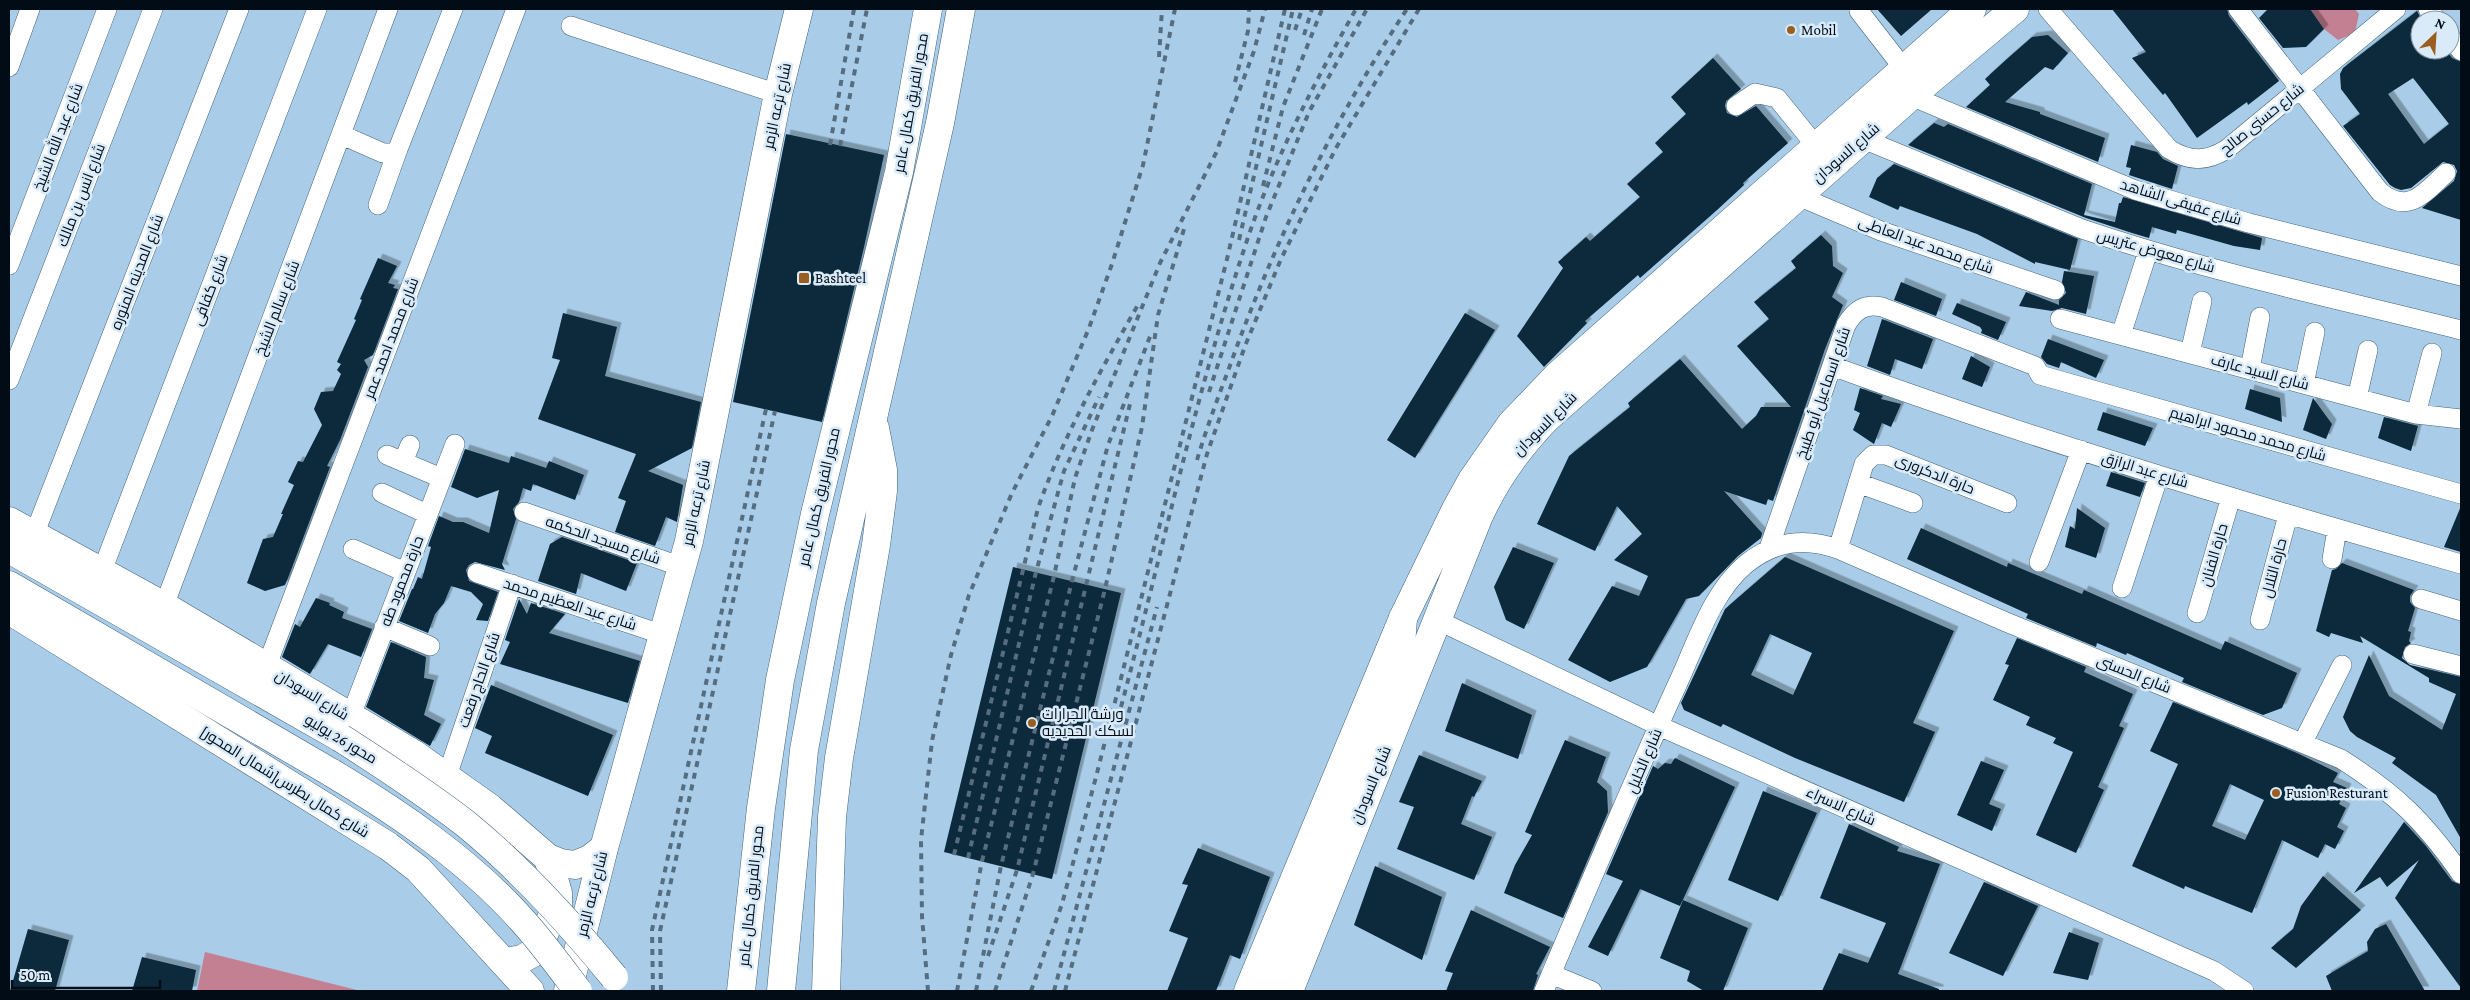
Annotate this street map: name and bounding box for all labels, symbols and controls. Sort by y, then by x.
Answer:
north arrow [2410,10,2460,60]
text: N [2433,14,2449,33]
place label: Mobil [1801,22,1837,38]
marker: Mobil [1785,24,1797,36]
street label: محور الفريق كمال عامر [891,32,933,176]
street label: شارع ترعه الزمر [760,62,797,152]
street label: شارع عبد الله الشيخ [28,80,89,194]
street label: شارع حسنى صالح [2217,80,2309,160]
street label: شارع السودان [1809,120,1884,188]
street label: شارع انس بن مالك [54,141,111,250]
street label: شارع عفيفى الشاهد [2118,176,2244,231]
street label: شارع المدينه المنوره [108,212,169,333]
street label: شارع محمد عبد العاطى [1855,213,1996,280]
street label: شارع معوض عتريس [2094,226,2217,278]
street label: شارع كفافى [189,252,234,329]
street label: شارع سالم الشيخ [252,258,305,359]
place label: Bashteel [815,270,866,286]
marker: Bashteel [797,271,811,285]
street label: شارع محمد احمد عمر [360,275,424,403]
street label: شارع اسماعيل أبو طبيخ [1791,324,1856,462]
street label: شارع السيد عارف [2208,351,2311,396]
street label: شارع السودان [1510,389,1582,461]
street label: شارع محمد محمود ابراهيم [2167,404,2328,467]
street label: محور الفريق كمال عامر [795,426,845,569]
street label: شارع عبد الرازق [2099,449,2190,494]
street label: حارة الدكرورى [1892,451,1977,499]
street label: شارع ترعه الزمر [679,459,716,549]
street label: شارع مسجد الحكمه [543,513,662,570]
street label: حارة الفنان [2197,522,2233,589]
street label: حارة محمود طه [377,533,428,629]
street label: حارة التلال [2258,537,2291,600]
street label: شارع عبد العظيم محمد [501,575,639,636]
street label: شارع الحاج رفعت [455,630,506,731]
street label: شارع الحسنى [2093,652,2173,699]
street label: شارع السودان [271,667,352,726]
place label: ورشة الجرارات لسكك الحديديه [1042,706,1134,739]
street label: محور 26 يوليو [301,711,380,768]
marker: ورشة الجرارات لسكك الحديديه [1026,717,1038,729]
street label: شارع كمال بطرس[شمال المحور] [196,723,372,843]
street label: شارع الخليل [1623,726,1668,797]
street label: شارع السودان [1348,744,1397,828]
street label: شارع الاسراء [1803,784,1878,831]
place label: Fusion Resturant [2286,785,2389,801]
marker: Fusion Resturant [2270,787,2282,799]
street label: محور الفريق كمال عامر [736,825,768,969]
street label: شارع ترعه الزمر [573,850,613,940]
scale bar [12,958,160,990]
text: 50 m [20,967,50,983]

